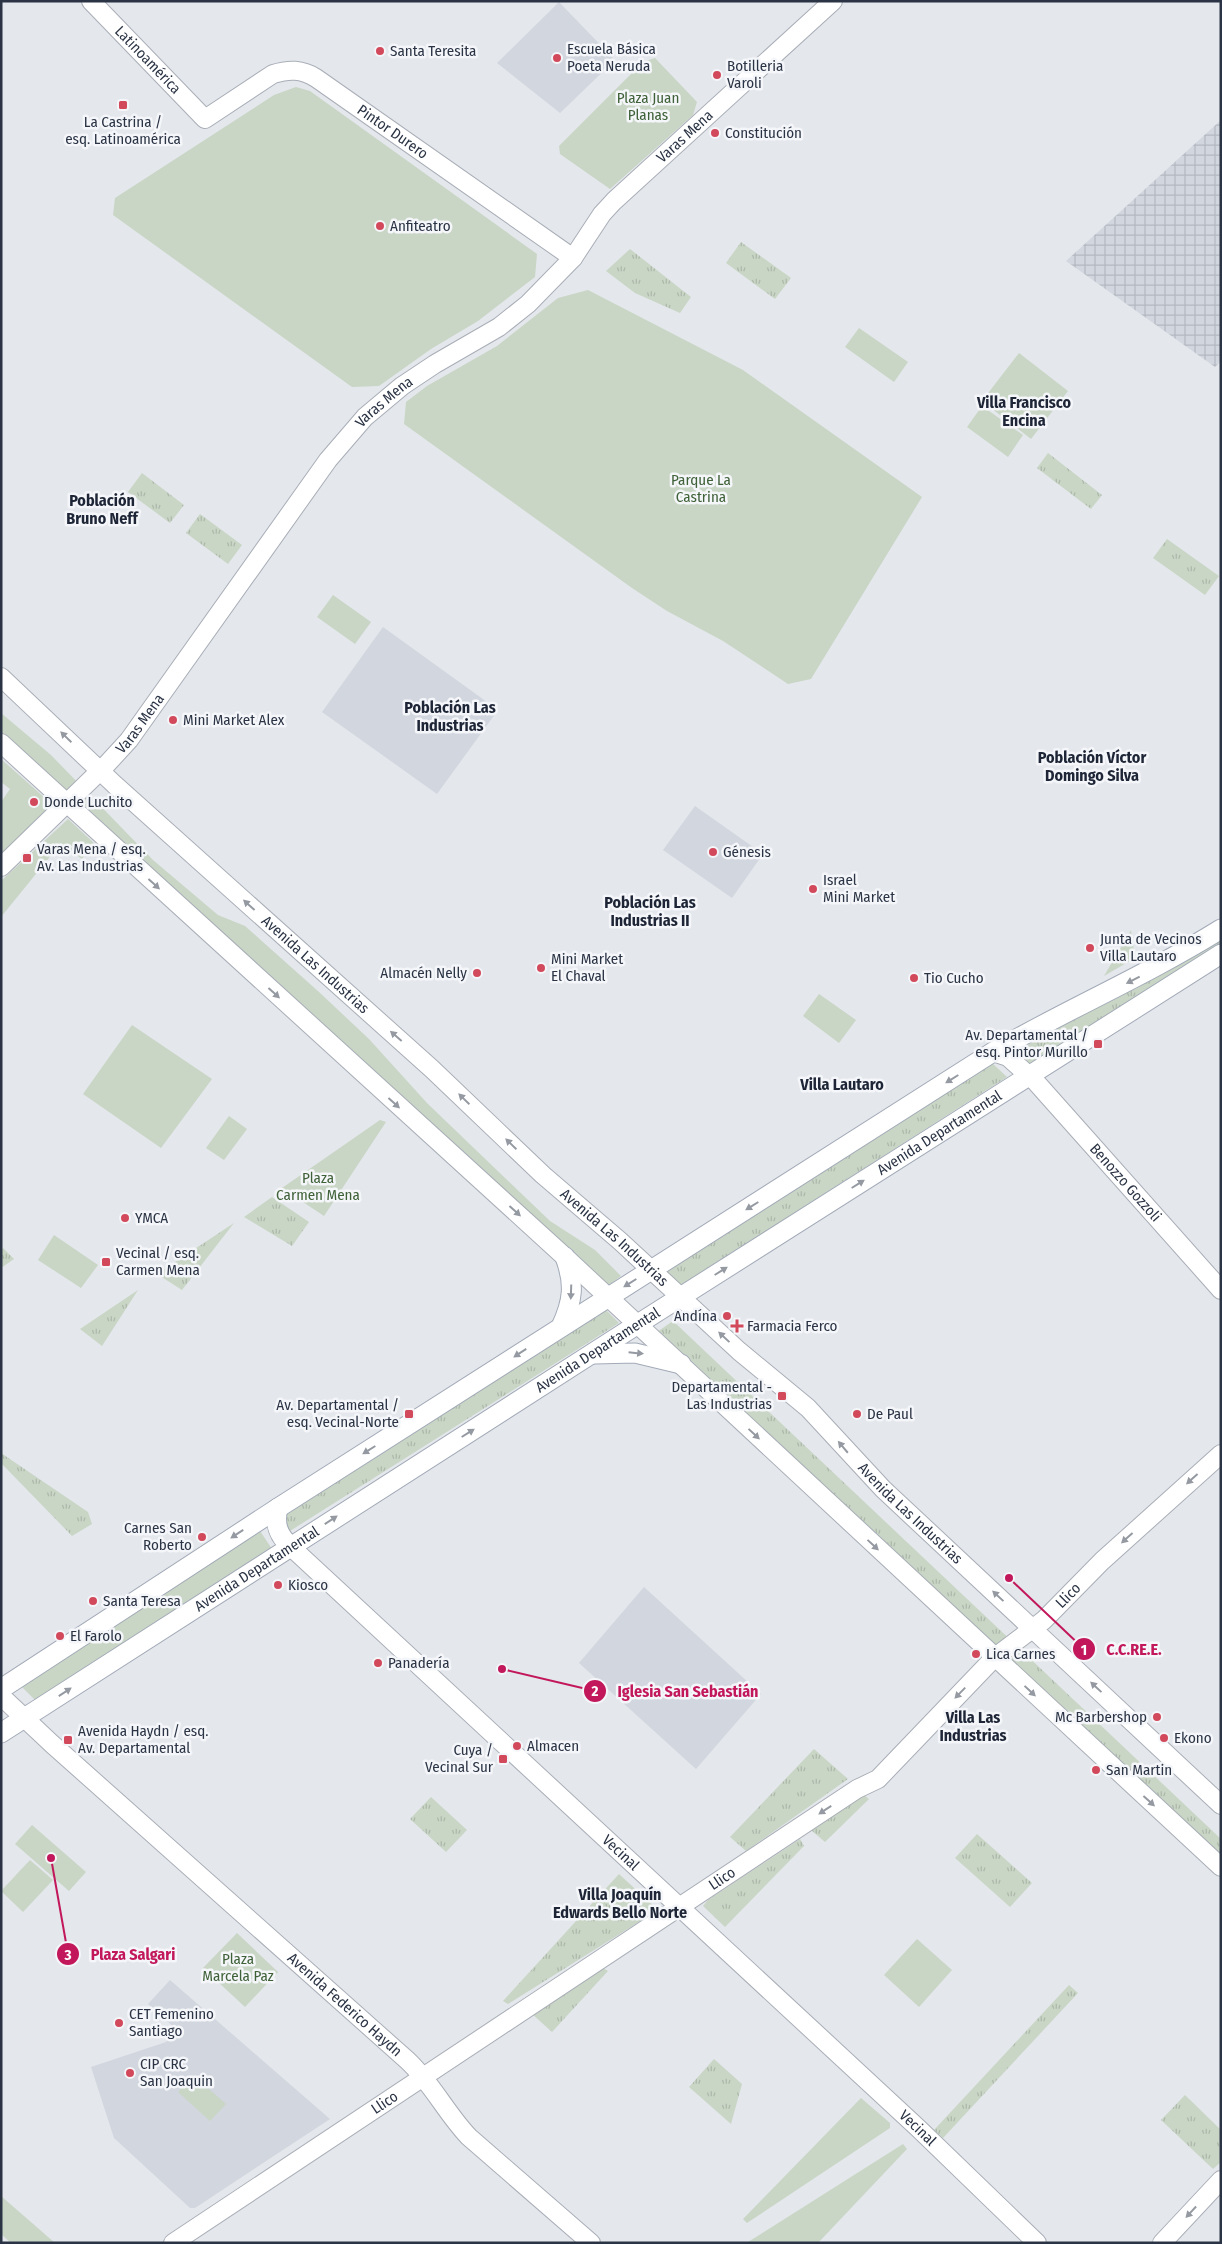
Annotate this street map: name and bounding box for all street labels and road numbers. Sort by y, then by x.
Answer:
street label: Latinoamérica [111,22,185,98]
street label: Pintor Durero [354,101,432,163]
street label: Varas Mena [653,106,717,167]
street label: Varas Mena [351,372,416,431]
street label: Varas Mena [112,690,168,757]
street label: Avenida Las Industrias [258,912,373,1017]
street label: Avenida Departamental [874,1086,1005,1179]
street label: Benozzo Gozzoli [1086,1140,1165,1225]
street label: Avenida Las Industrias [557,1185,672,1290]
street label: Avenida Departamental [532,1303,663,1396]
street label: Avenida Las Industrias [854,1459,966,1568]
street label: Avenida Departamental [191,1522,322,1615]
street label: Llico [1052,1579,1084,1612]
street label: Vecinal [599,1831,643,1874]
street label: Llico [705,1863,739,1894]
street label: Avenida Federico Haydn [284,1949,406,2060]
street label: Llico [368,2087,401,2118]
street label: Vecinal [896,2106,940,2150]

